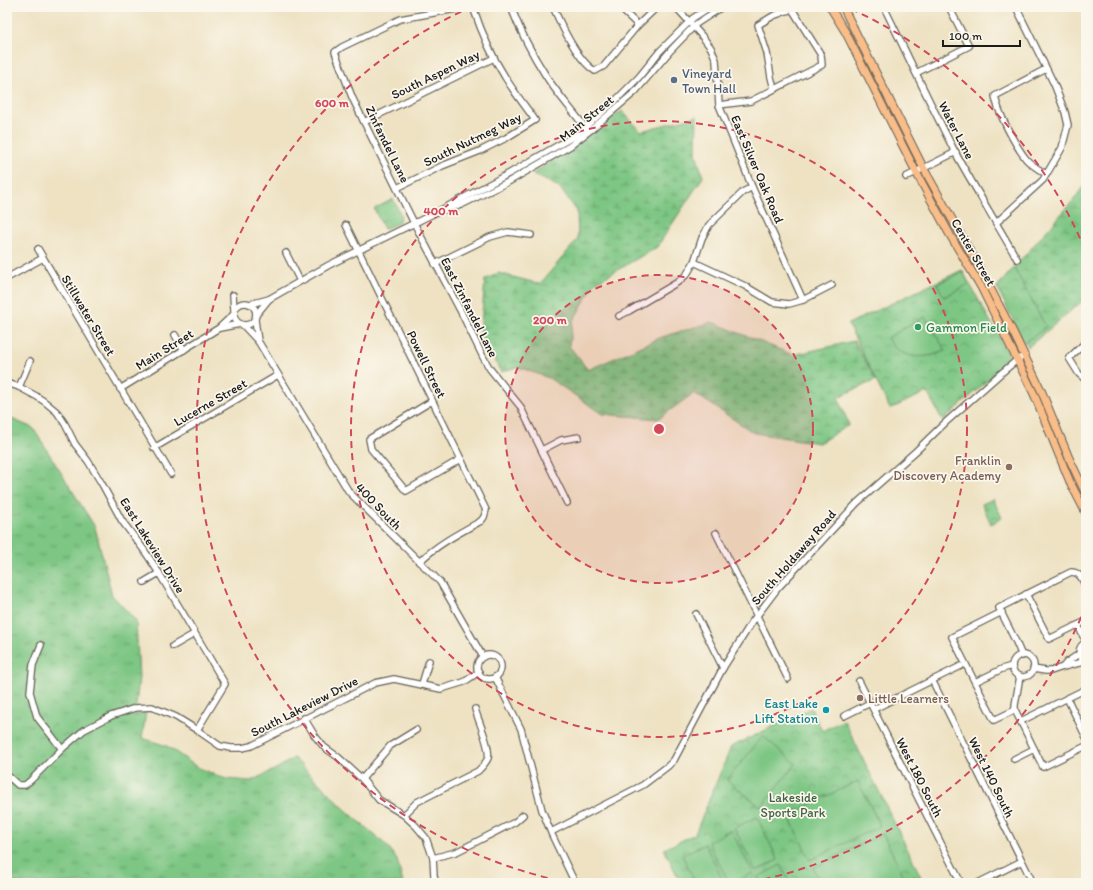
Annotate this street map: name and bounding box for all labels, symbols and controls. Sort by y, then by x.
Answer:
scale bar [943,22,1020,48]
text: 100 m [949,29,982,43]
street label: South Aspen Way [389,47,482,102]
place label: Vineyard Town Hall [682,66,736,96]
marker: Vineyard Town Hall [669,75,679,85]
street label: Main Street [556,92,616,145]
text: 600 m [315,96,350,110]
street label: Water Lane [936,99,978,162]
street label: Zinfandel Lane [362,103,413,185]
street label: South Nutmeg Way [421,109,523,170]
street label: East Silver Oak Road [728,113,787,226]
text: 400 m [424,204,459,218]
street label: Center Street [948,216,999,289]
street label: East Zinfandel Lane [438,255,501,360]
street label: Stillwater Street [59,272,119,359]
text: 200 m [533,313,568,327]
place label: Gammon Field [926,320,1007,335]
marker: Gammon Field [913,322,923,332]
street label: Main Street [133,326,196,373]
street label: Powell Street [404,328,449,401]
street label: Lucerne Street [171,375,249,429]
centre of rings [652,422,666,436]
place label: Franklin Discovery Academy [893,453,1001,483]
marker: Franklin Discovery Academy [1004,462,1014,472]
street label: 400 South [353,480,405,533]
street label: East Lakeview Drive [117,495,188,596]
street label: South Holdaway Road [748,507,839,608]
street label: South Lakeview Drive [248,673,360,740]
place label: Little Learners [868,691,949,706]
marker: Little Learners [855,693,865,703]
place label: East Lake Lift Station [755,696,819,726]
marker: East Lake Lift Station [821,705,831,715]
street label: West 140 South [966,734,1018,820]
street label: West 180 South [893,735,946,820]
park label: Lakeside Sports Park [761,790,826,820]

